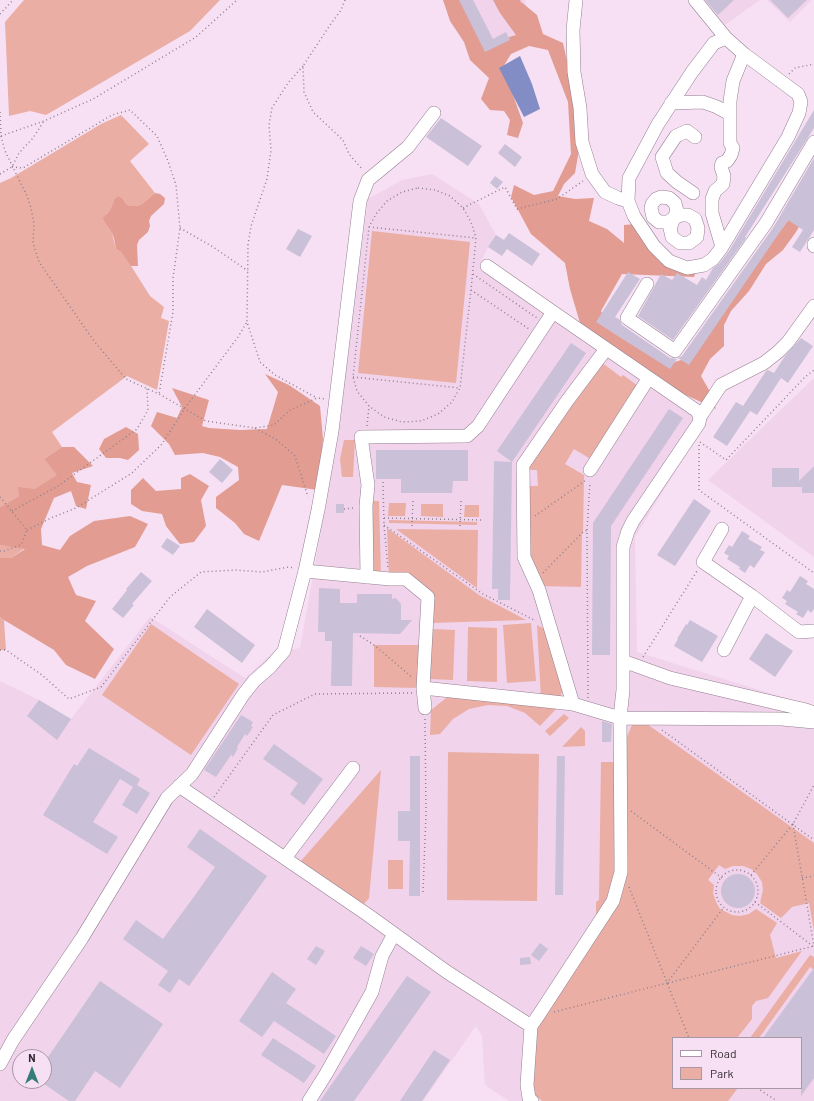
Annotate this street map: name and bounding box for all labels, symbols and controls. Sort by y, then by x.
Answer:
legend [672,1037,802,1089]
text: Road [710,1046,737,1060]
north arrow [12,1049,52,1089]
text: N [28,1051,36,1064]
text: Park [710,1066,734,1080]

